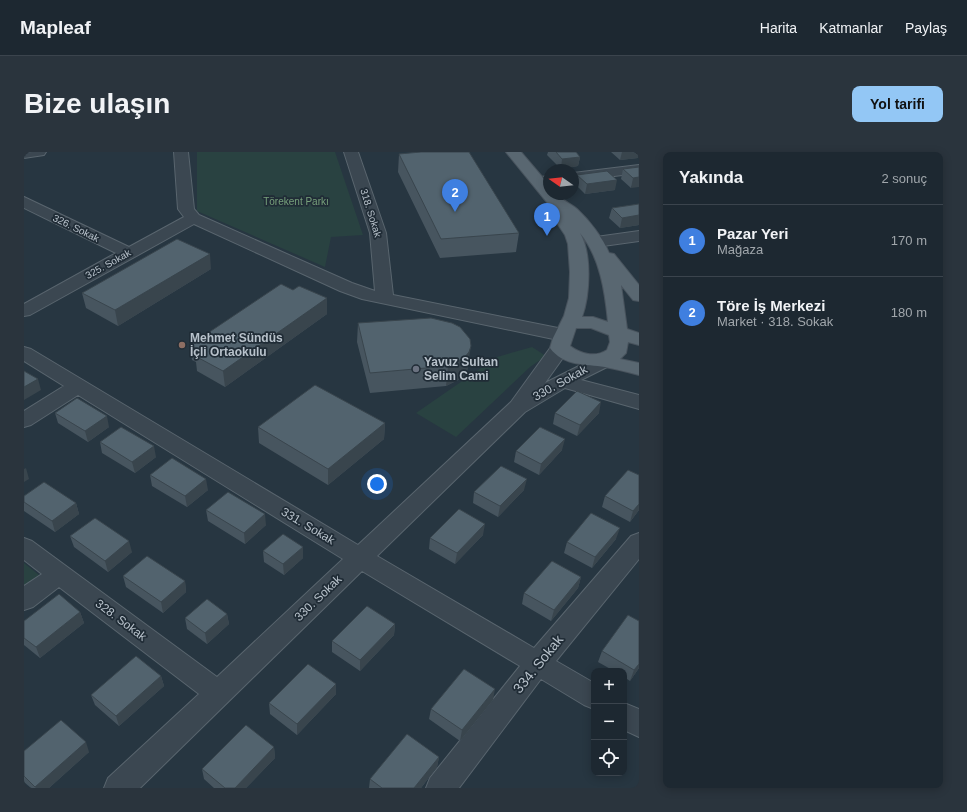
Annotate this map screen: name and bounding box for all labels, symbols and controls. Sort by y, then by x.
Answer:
text: Mapleaf [20,17,91,38]
text: Harita [760,20,797,36]
text: Katmanlar [819,20,883,36]
text: Paylaş [905,20,947,36]
button: Yol tarifi [852,86,943,122]
text: Bize ulaşın [24,88,170,119]
north arrow [543,164,579,200]
text: Yakında [679,168,743,187]
text: 2 sonuç [881,171,927,186]
pin: 2 [442,179,468,212]
street label: 318. Sokak [358,187,384,239]
park label: Törekent Parkı [263,196,329,207]
pin: 1 [534,203,560,236]
street label: 326. Sokak [51,212,102,244]
text: Pazar Yeri [717,225,788,242]
text: 1 [688,233,696,248]
text: 170 m [891,233,927,248]
text: Mağaza [717,242,763,257]
street label: 325. Sokak [83,247,133,281]
text: Töre İş Merkezi [717,297,825,314]
text: 2 [688,305,696,320]
text: 180 m [891,305,927,320]
text: Market · 318. Sokak [717,314,833,329]
place label: Mehmet Sündüs İçli Ortaokulu [190,331,283,359]
marker: Mehmet Sündüs İçli Ortaokulu [177,340,187,350]
place label: Yavuz Sultan Selim Cami [424,355,498,383]
street label: 330. Sokak [530,362,591,404]
marker: Yavuz Sultan Selim Cami [411,364,421,374]
your location [367,474,387,494]
street label: 331. Sokak [279,505,338,548]
street label: 330. Sokak [292,571,345,624]
street label: 328. Sokak [93,596,150,644]
street label: 334. Sokak [510,631,567,696]
map controls [591,668,627,776]
button: + [591,668,627,704]
button: − [591,704,627,740]
button: locate [591,740,627,776]

